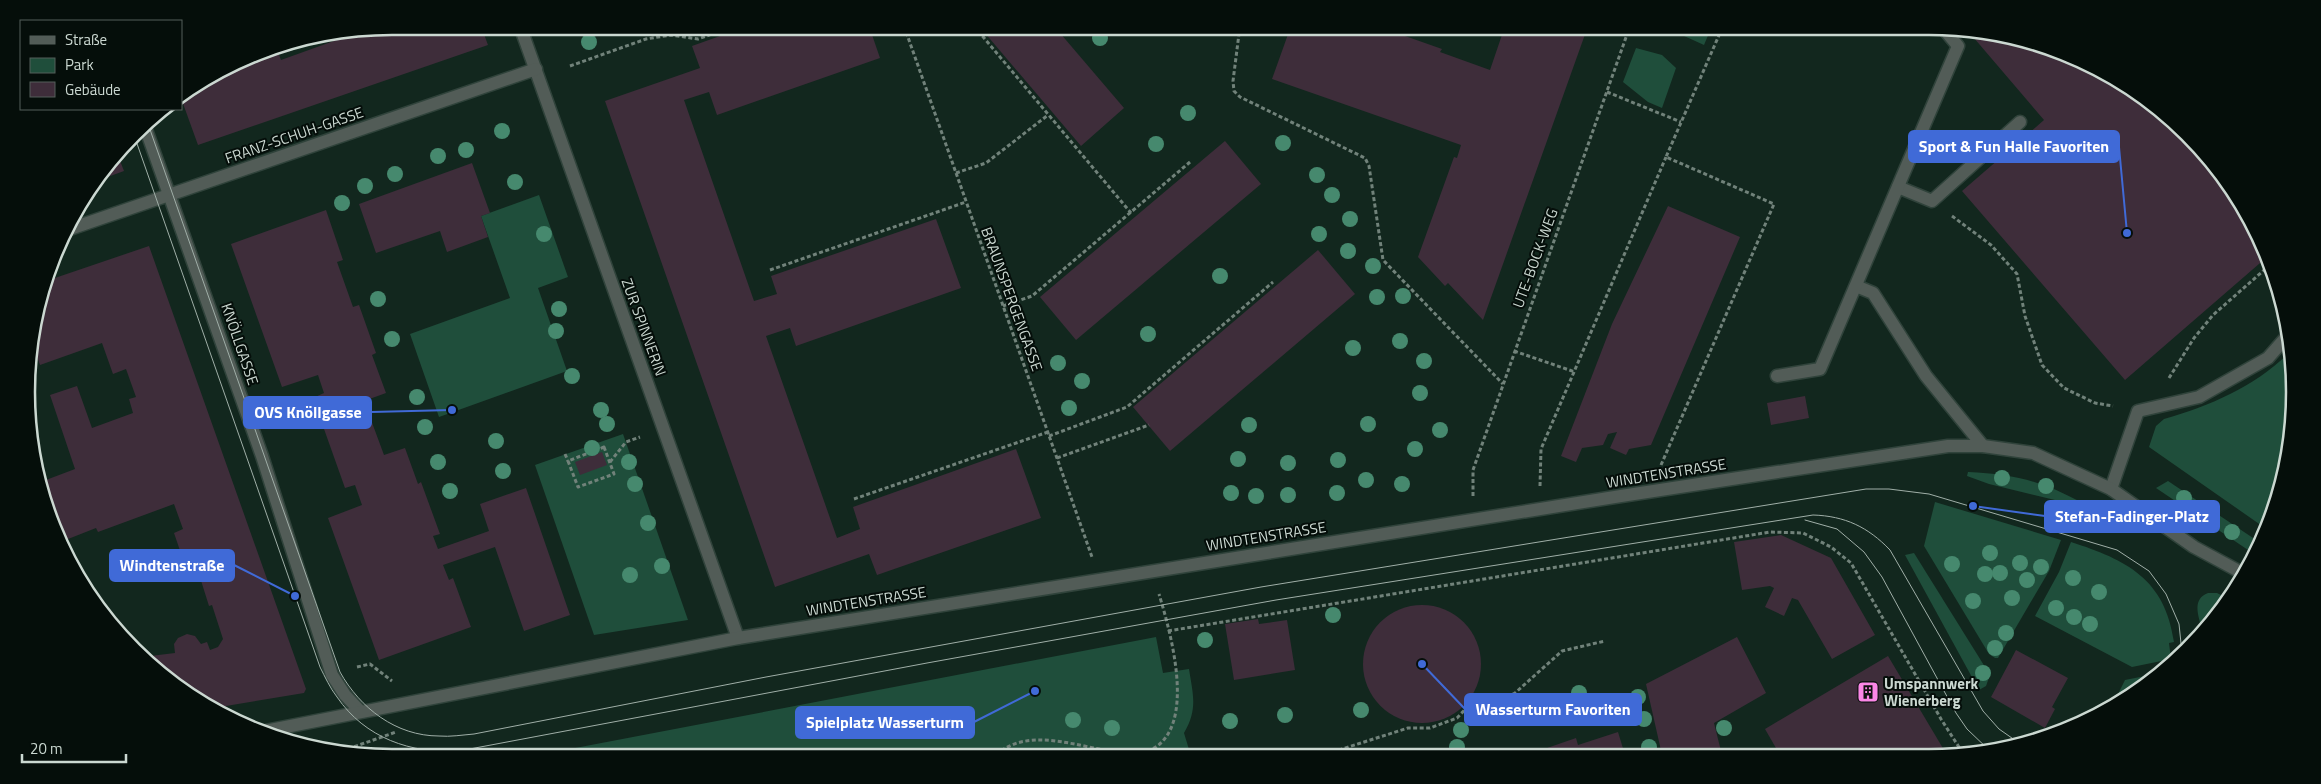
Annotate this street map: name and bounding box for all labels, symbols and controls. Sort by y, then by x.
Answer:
legend [20,20,182,110]
text: Straße [65,28,107,51]
text: Park [65,53,94,76]
text: Gebäude [65,78,121,101]
street label: FRANZ-SCHUH-GASSE [222,100,366,170]
callout: Sport & Fun Halle Favoriten [1909,131,2119,162]
text: Sport & Fun Halle Favoriten [1919,134,2109,158]
street label: UTE-BOCK-WEG [1506,205,1564,311]
street label: BRAUNSPERGENGASSE [975,224,1049,374]
street label: ZUR SPINNERIN [616,275,672,379]
street label: KNÖLLGASSE [215,300,265,388]
callout: OVS Knöllgasse [244,397,371,428]
text: OVS Knöllgasse [254,400,362,424]
street label: WINDTENSTRASSE [1604,452,1728,494]
callout: Stefan-Fadinger-Platz [2045,501,2219,532]
text: Stefan-Fadinger-Platz [2055,504,2209,528]
street label: WINDTENSTRASSE [1204,515,1328,557]
callout: Windtenstraße [110,550,234,581]
text: Windtenstraße [120,553,224,577]
street label: WINDTENSTRASSE [804,580,928,622]
place label: Umspannwerk Wienerberg [1884,672,1979,712]
building icon: Umspannwerk Wienerberg [1856,680,1880,704]
callout: Wasserturm Favoriten [1465,694,1641,725]
text: Wasserturm Favoriten [1475,697,1631,721]
callout: Spielplatz Wasserturm [796,707,974,738]
text: Spielplatz Wasserturm [806,710,964,734]
scale bar [22,732,126,764]
text: 20 m [30,737,63,760]

